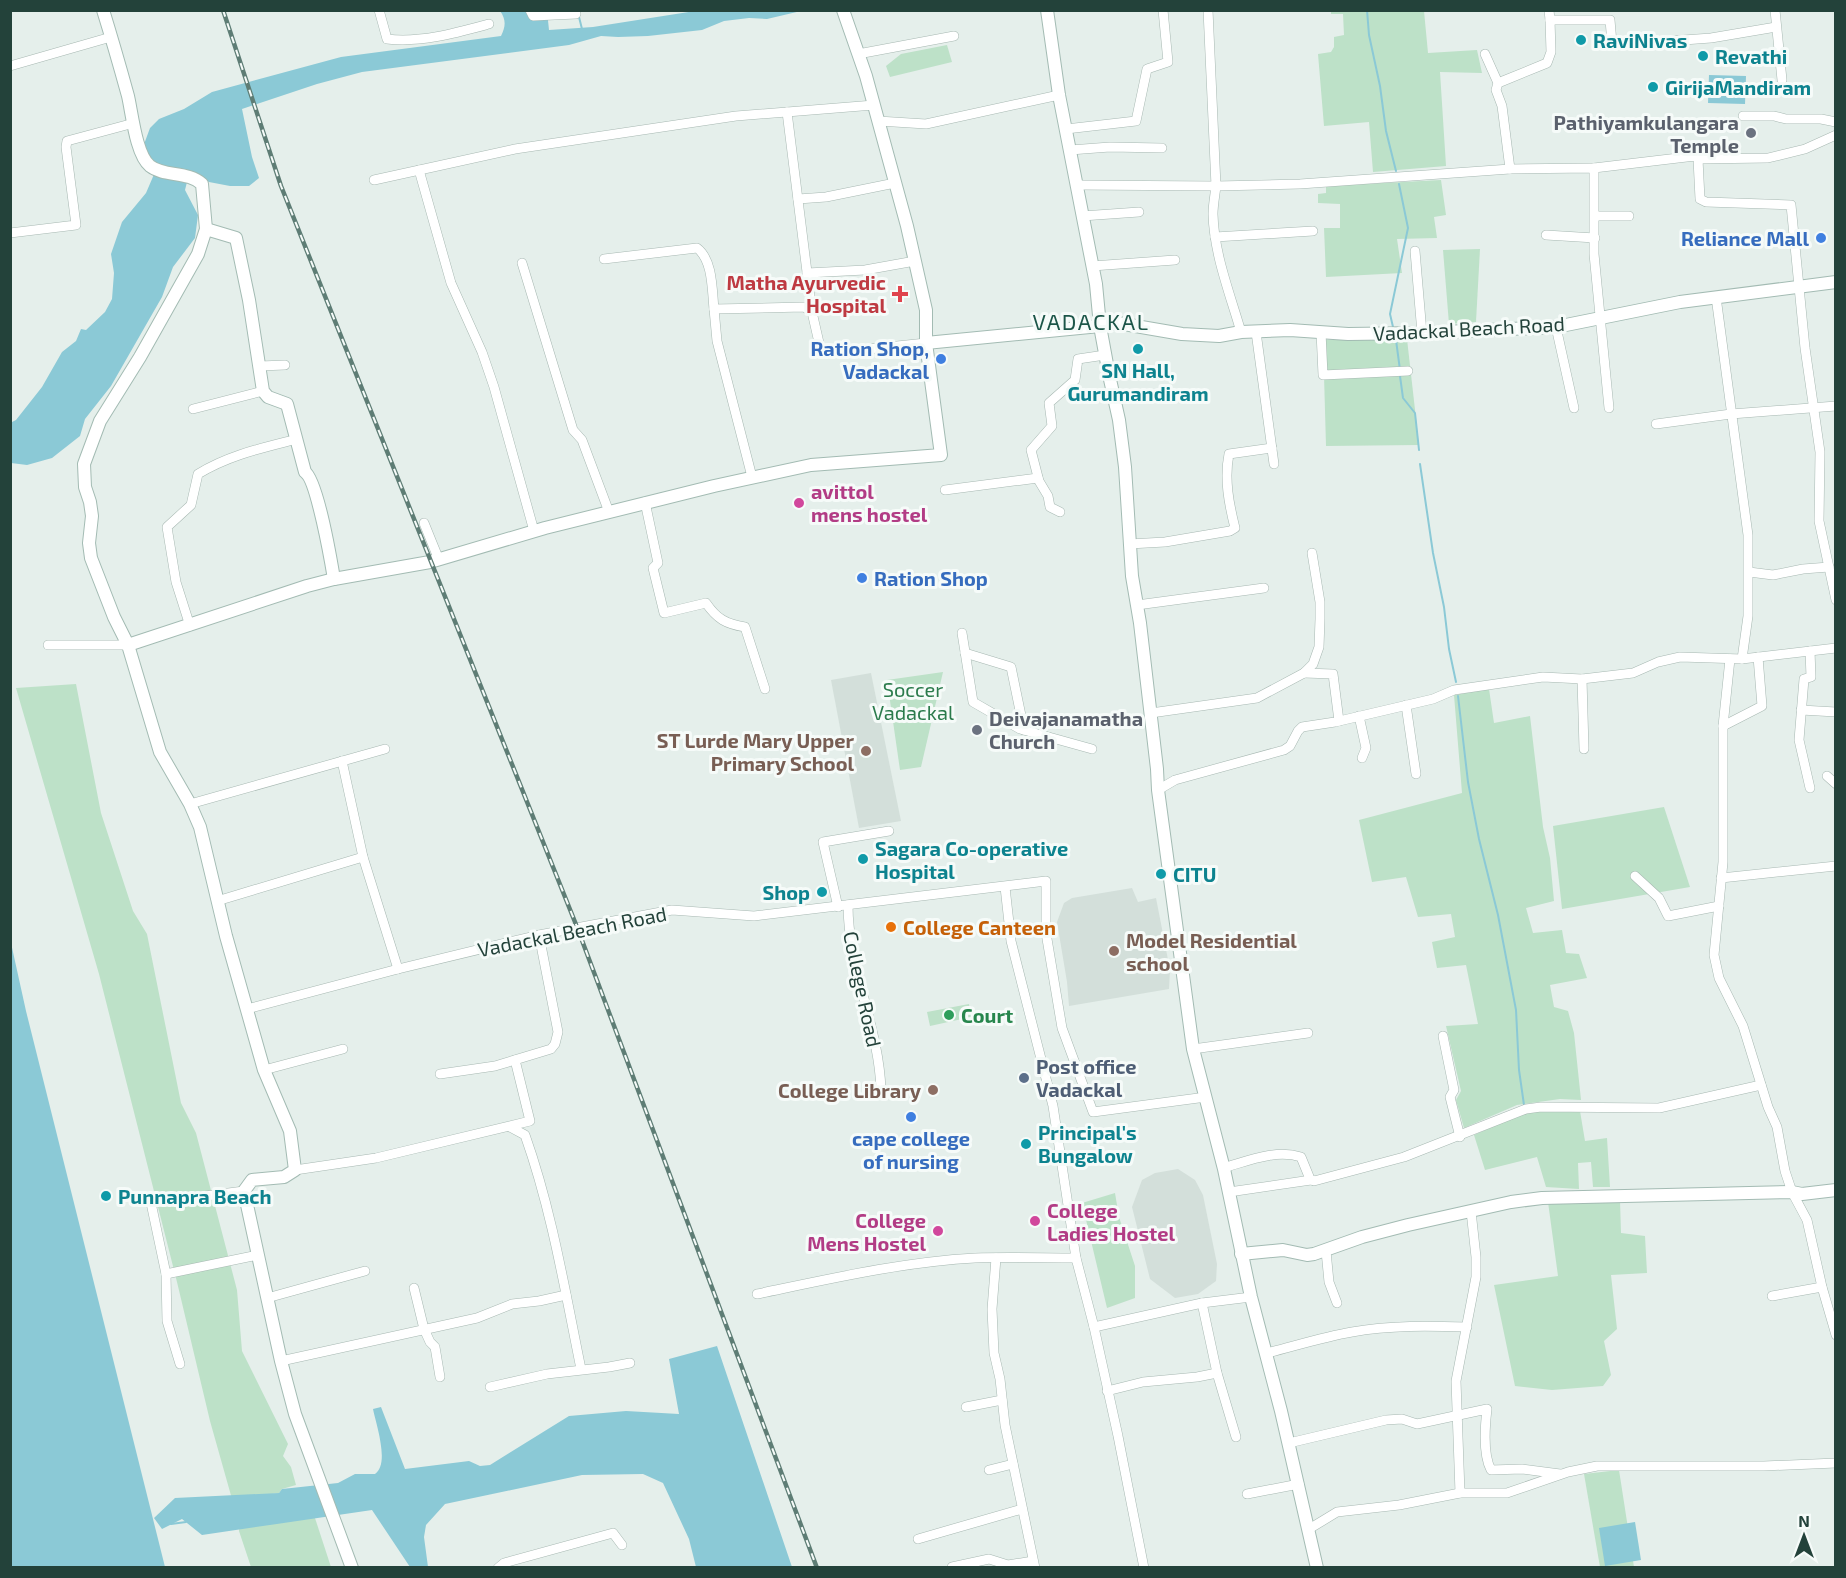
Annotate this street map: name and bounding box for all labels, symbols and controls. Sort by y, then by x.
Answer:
place label: RaviNivas [1593,28,1687,52]
marker: RaviNivas [1574,33,1588,47]
place label: Revathi [1715,44,1787,68]
marker: Revathi [1696,49,1710,63]
place label: GirijaMandiram [1665,75,1811,99]
marker: GirijaMandiram [1646,80,1660,94]
place label: Pathiyamkulangara Temple [1554,110,1739,157]
marker: Pathiyamkulangara Temple [1744,126,1758,140]
place label: Reliance Mall [1681,226,1809,250]
marker: Reliance Mall [1814,231,1828,245]
place label: Matha Ayurvedic Hospital [726,270,886,317]
marker: Matha Ayurvedic Hospital [891,285,909,303]
district label: VADACKAL [1033,308,1149,334]
street label: Vadackal Beach Road [1373,311,1565,345]
place label: Ration Shop, Vadackal [810,336,929,383]
marker: SN Hall, Gurumandiram [1131,342,1145,356]
marker: Ration Shop, Vadackal [934,352,948,366]
place label: SN Hall, Gurumandiram [1067,358,1209,405]
place label: avittol mens hostel [811,479,928,526]
marker: avittol mens hostel [792,496,806,510]
place label: Ration Shop [874,566,988,590]
marker: Ration Shop [855,571,869,585]
park label: Soccer Vadackal [872,677,954,724]
place label: Deivajanamatha Church [989,706,1143,753]
marker: Deivajanamatha Church [970,723,984,737]
place label: ST Lurde Mary Upper Primary School [657,728,854,776]
marker: ST Lurde Mary Upper Primary School [859,744,873,758]
place label: Sagara Co-operative Hospital [875,836,1068,883]
marker: Sagara Co-operative Hospital [856,852,870,866]
place label: CITU [1173,862,1216,886]
marker: CITU [1154,867,1168,881]
place label: Shop [762,880,810,904]
marker: Shop [815,885,829,899]
street label: Vadackal Beach Road [476,901,668,961]
place label: College Canteen [903,915,1056,939]
marker: College Canteen [884,920,898,934]
place label: Model Residential school [1126,928,1297,975]
street label: College Road [839,929,887,1049]
marker: Model Residential school [1107,944,1121,958]
place label: Court [961,1003,1013,1027]
marker: Court [942,1008,956,1022]
place label: Post office Vadackal [1036,1054,1137,1101]
marker: Post office Vadackal [1017,1071,1031,1085]
place label: College Library [778,1078,922,1103]
marker: College Library [926,1083,940,1097]
marker: cape college of nursing [904,1110,918,1124]
place label: Principal's Bungalow [1038,1120,1137,1167]
place label: cape college of nursing [852,1126,970,1173]
marker: Principal's Bungalow [1019,1137,1033,1151]
place label: Punnapra Beach [118,1184,272,1208]
marker: Punnapra Beach [99,1189,113,1203]
place label: College Ladies Hostel [1047,1198,1176,1245]
place label: College Mens Hostel [807,1208,926,1255]
marker: College Ladies Hostel [1028,1214,1042,1228]
marker: College Mens Hostel [931,1224,945,1238]
north arrow [1774,1506,1834,1566]
text: N [1798,1511,1810,1530]

